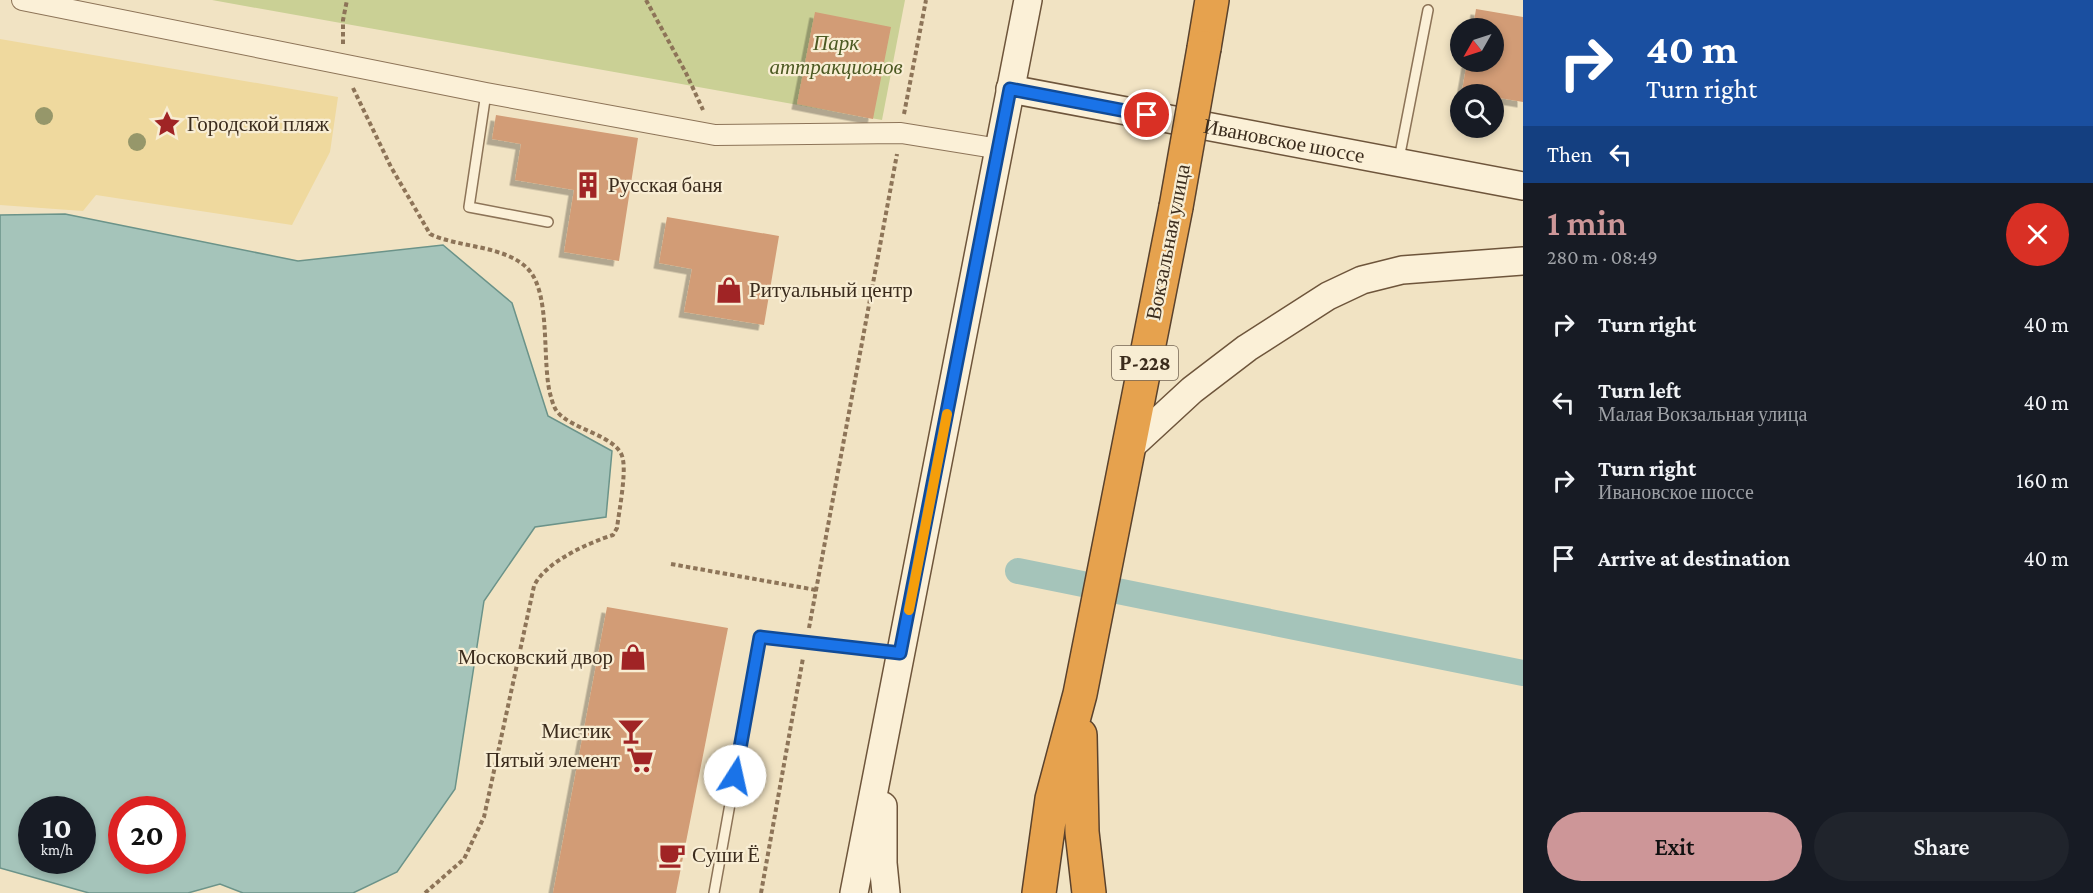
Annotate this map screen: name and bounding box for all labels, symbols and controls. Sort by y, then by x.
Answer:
north arrow [1450,18,1504,72]
map controls [1450,18,1504,138]
icon: right [1547,24,1625,102]
text: 40 m [1646,25,1738,72]
park label: Парк аттракционов [769,31,903,79]
text: Turn right [1646,74,1757,104]
button: search [1450,84,1504,138]
pin [1121,89,1172,140]
icon: arrive [1130,98,1163,131]
place icon: Городской пляж [152,109,182,139]
place label: Городской пляж [187,112,329,136]
street label: Ивановское шоссе [1202,114,1367,168]
icon: left [1604,138,1637,171]
text: Then [1547,142,1592,167]
street label: Вокзальная улица [1141,161,1195,322]
building icon: Русская баня [573,170,603,200]
place label: Русская баня [608,173,723,197]
text: 1 min [1547,203,1627,243]
button: close [2006,203,2069,266]
text: 280 m · 08:49 [1547,246,1658,268]
shop icon: Ритуальный центр [714,275,744,305]
place label: Ритуальный центр [749,278,913,302]
icon: right [1547,308,1580,341]
text: Turn right [1598,312,1696,337]
text: 40 m [2024,312,2069,337]
road number: Р-228 [1112,346,1178,380]
text: Turn left [1598,378,1681,403]
icon: left [1547,386,1580,419]
text: 40 m [2024,390,2069,415]
text: Малая Вокзальная улица [1598,403,1807,425]
text: Turn right [1598,456,1696,481]
icon: right [1547,464,1580,497]
text: 160 m [2016,468,2069,493]
text: Ивановское шоссе [1598,481,1754,503]
icon: arrive [1547,542,1580,575]
text: Arrive at destination [1598,546,1790,571]
text: 40 m [2024,546,2069,571]
shop icon: Московский двор [618,642,648,672]
place label: Московский двор [458,645,613,669]
bar icon: Мистик [616,716,646,746]
place label: Мистик [541,719,612,743]
position arrow [703,744,767,808]
supermarket icon: Пятый элемент [625,745,655,775]
place label: Пятый элемент [485,748,620,772]
speed limit sign: 20 [108,796,186,874]
text: 10 [42,811,72,844]
button: Exit [1547,812,1802,881]
button: Share [1814,812,2069,881]
cafe icon: Суши Ё [657,840,687,870]
text: km/h [41,842,73,858]
place label: Суши Ё [692,843,760,867]

